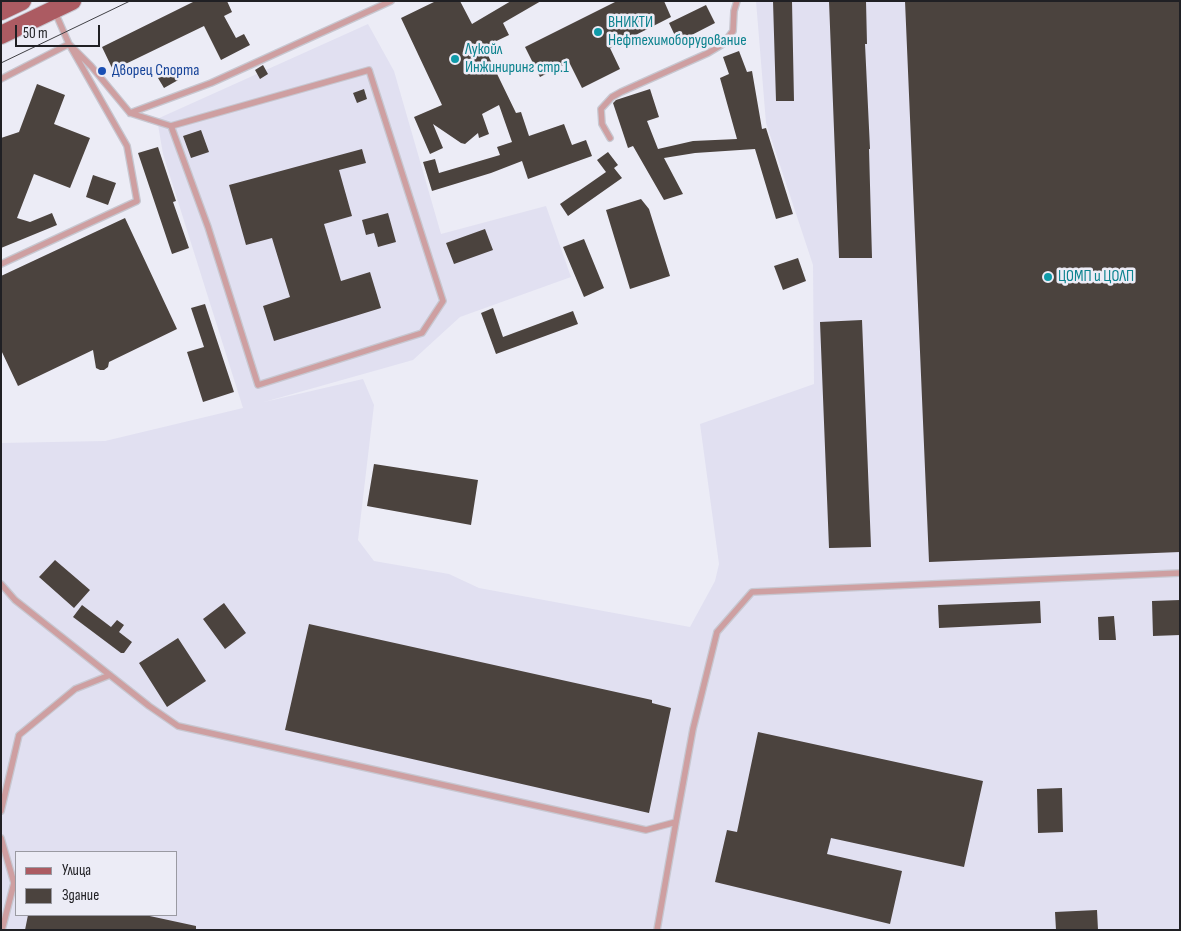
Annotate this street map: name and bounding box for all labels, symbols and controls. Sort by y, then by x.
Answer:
place label: ВНИКТИ Нефтехимоборудование [608,13,747,51]
scale bar [18,15,102,47]
text: 50 m [23,24,48,43]
marker: ВНИКТИ Нефтехимоборудование [592,26,604,38]
place label: Лукойл Инжиниринг стр.1 [465,40,569,78]
marker: Лукойл Инжиниринг стр.1 [449,53,461,65]
place label: Дворец Спорта [112,61,199,81]
marker: Дворец Спорта [96,65,108,77]
place label: ЦОМП и ЦОЛП [1058,267,1134,287]
marker: ЦОМП и ЦОЛП [1042,271,1054,283]
legend [15,851,178,916]
text: Улица [62,861,91,880]
text: Здание [62,886,99,905]

